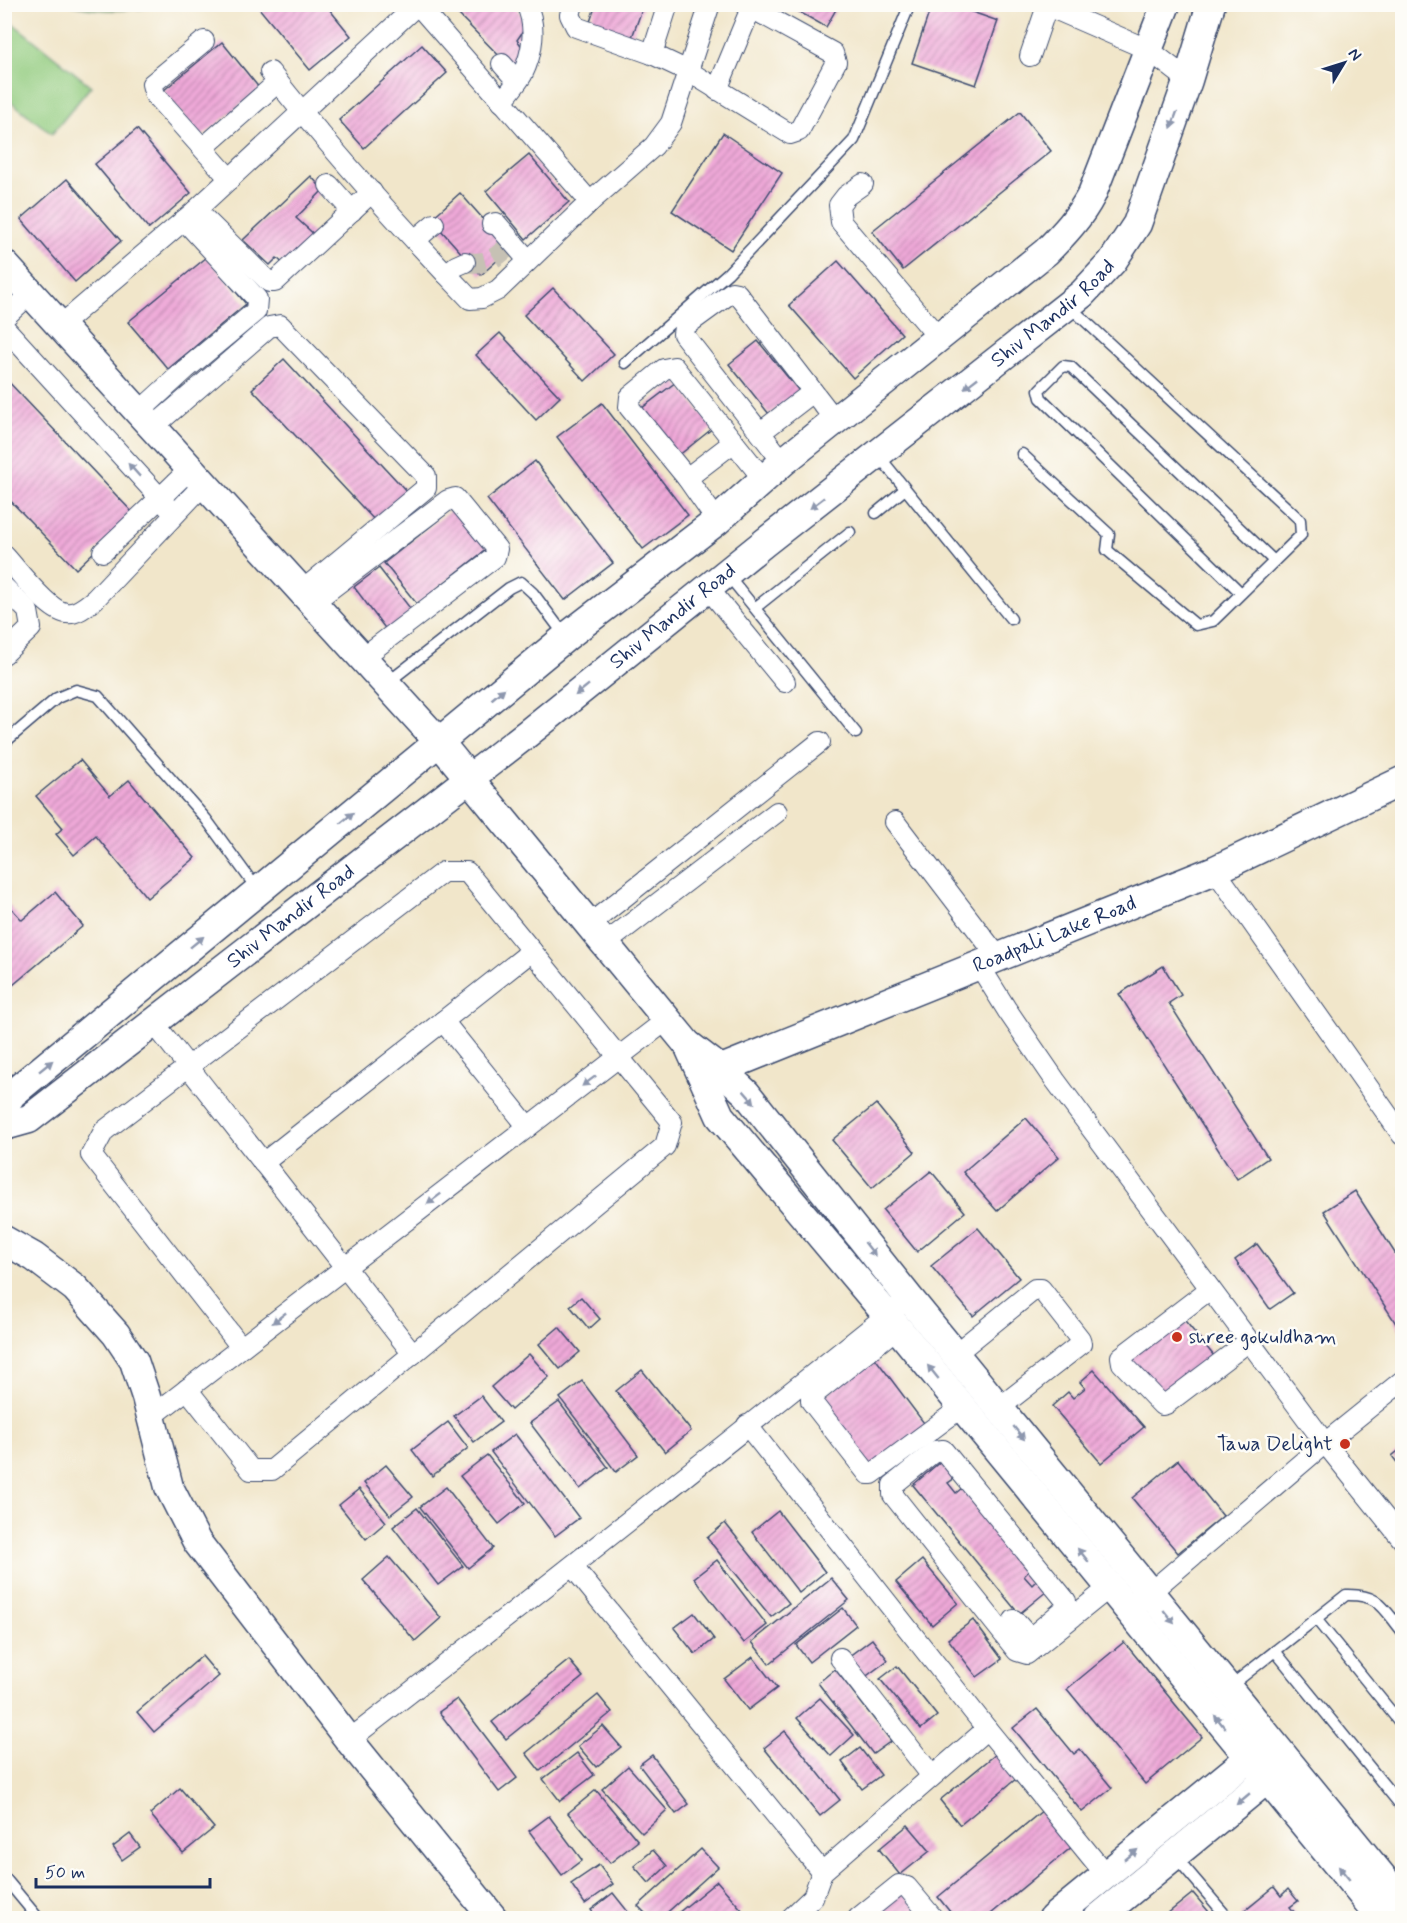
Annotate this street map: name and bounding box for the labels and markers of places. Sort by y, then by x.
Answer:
place label: shree gokuldham [1189,1323,1337,1351]
marker: shree gokuldham [1170,1330,1184,1344]
place label: Tawa Delight [1217,1430,1333,1458]
marker: Tawa Delight [1338,1437,1352,1451]

